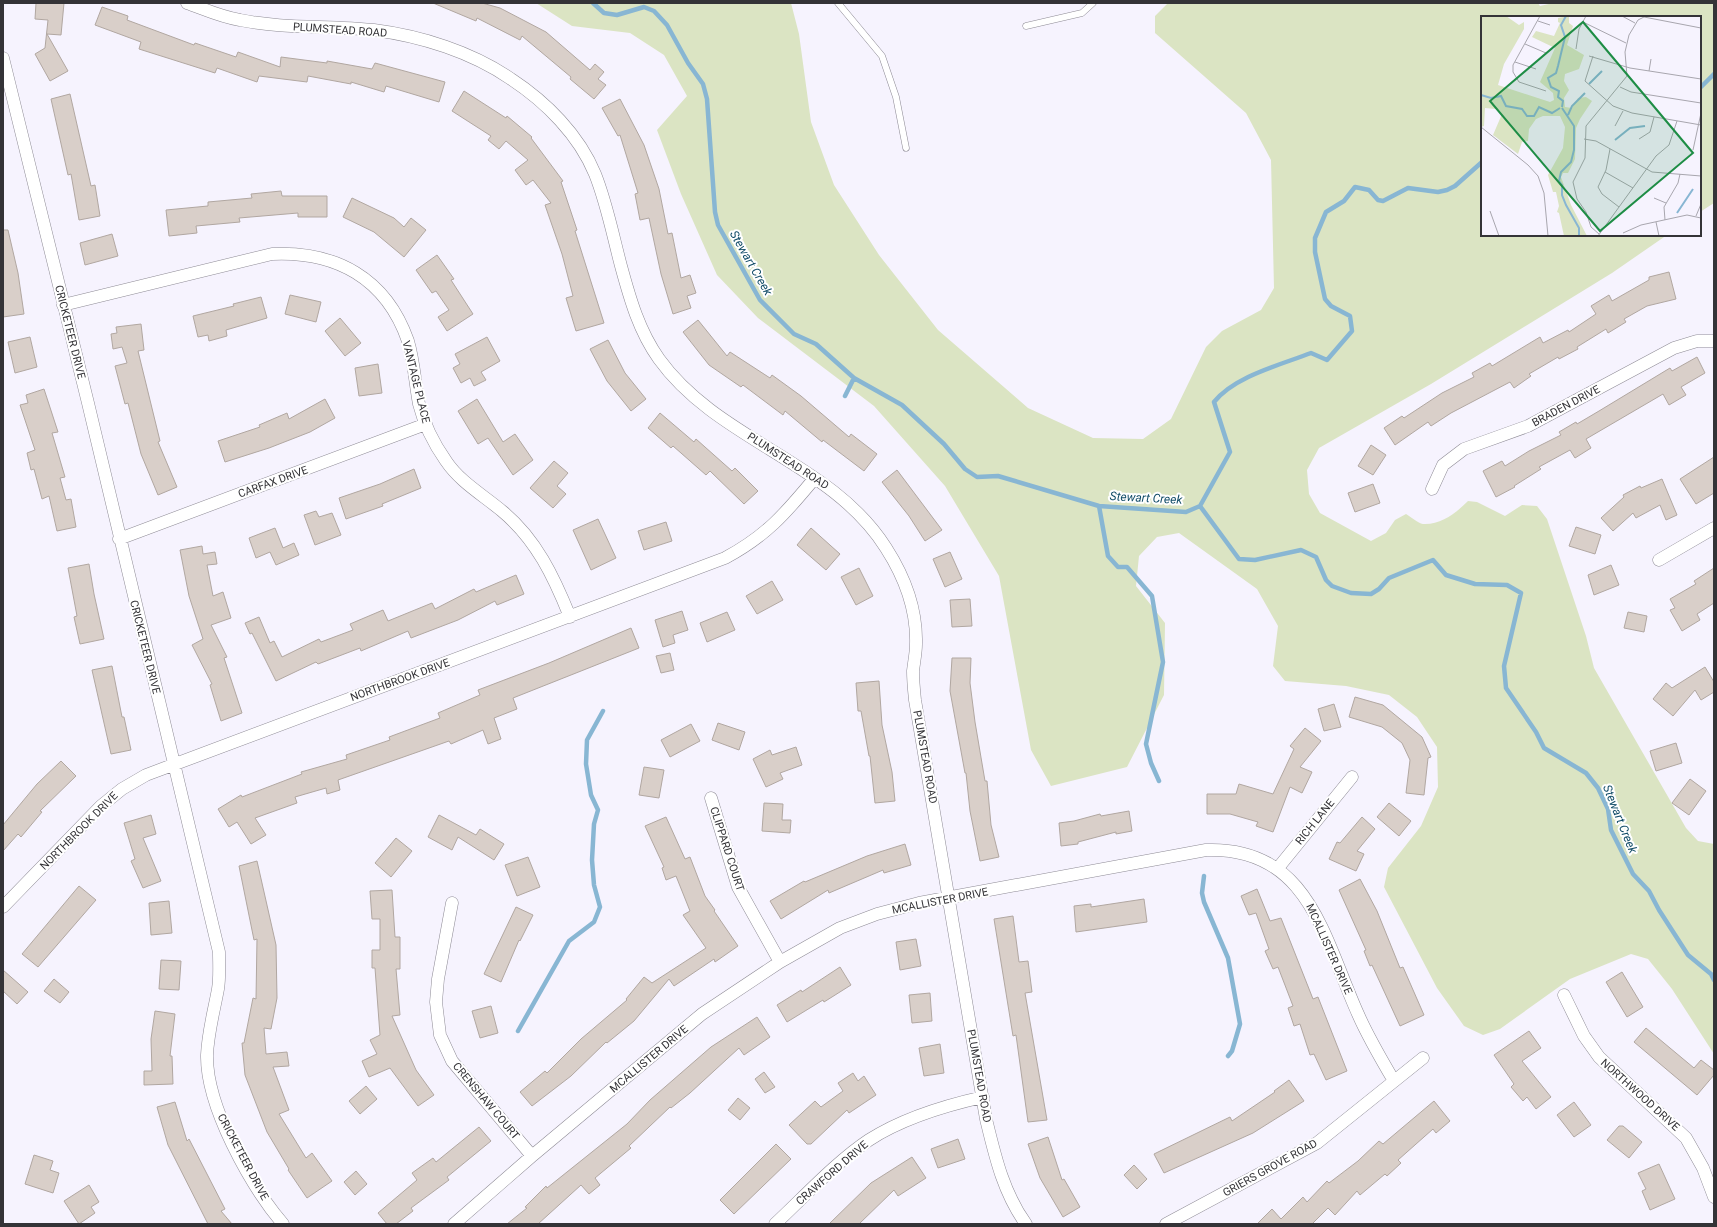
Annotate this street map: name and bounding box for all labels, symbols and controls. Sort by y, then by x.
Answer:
inset map [1481,16,1701,236]
street label: PLUMSTEAD ROAD [292,20,388,40]
water label: Stewart Creek [727,228,776,299]
street label: CRICKETEER DRIVE [52,284,88,380]
street label: VANTAGE PLACE [399,339,433,425]
street label: BRADEN DRIVE [1530,383,1602,429]
street label: PLUMSTEAD ROAD [745,430,831,492]
street label: CARFAX DRIVE [236,463,310,501]
water label: Stewart Creek [1109,489,1184,507]
street label: CRICKETEER DRIVE [127,599,163,695]
street label: NORTHBROOK DRIVE [349,656,451,704]
street label: PLUMSTEAD ROAD [910,709,940,805]
water label: Stewart Creek [1600,783,1641,856]
street label: NORTHBROOK DRIVE [37,789,121,873]
street label: RICH LANE [1293,797,1337,847]
street label: CLIPPARD COURT [707,805,747,893]
street label: MCALLISTER DRIVE [891,885,989,917]
street label: MCALLISTER DRIVE [1303,902,1355,996]
street label: MCALLISTER DRIVE [607,1023,691,1095]
street label: PLUMSTEAD ROAD [964,1028,994,1124]
street label: NORTHWOOD DRIVE [1598,1056,1682,1134]
street label: CRENSHAW COURT [450,1060,522,1143]
street label: CRICKETEER DRIVE [215,1111,271,1203]
street label: GRIERS GROVE ROAD [1221,1137,1319,1199]
street label: CRAWFORD DRIVE [793,1138,871,1208]

